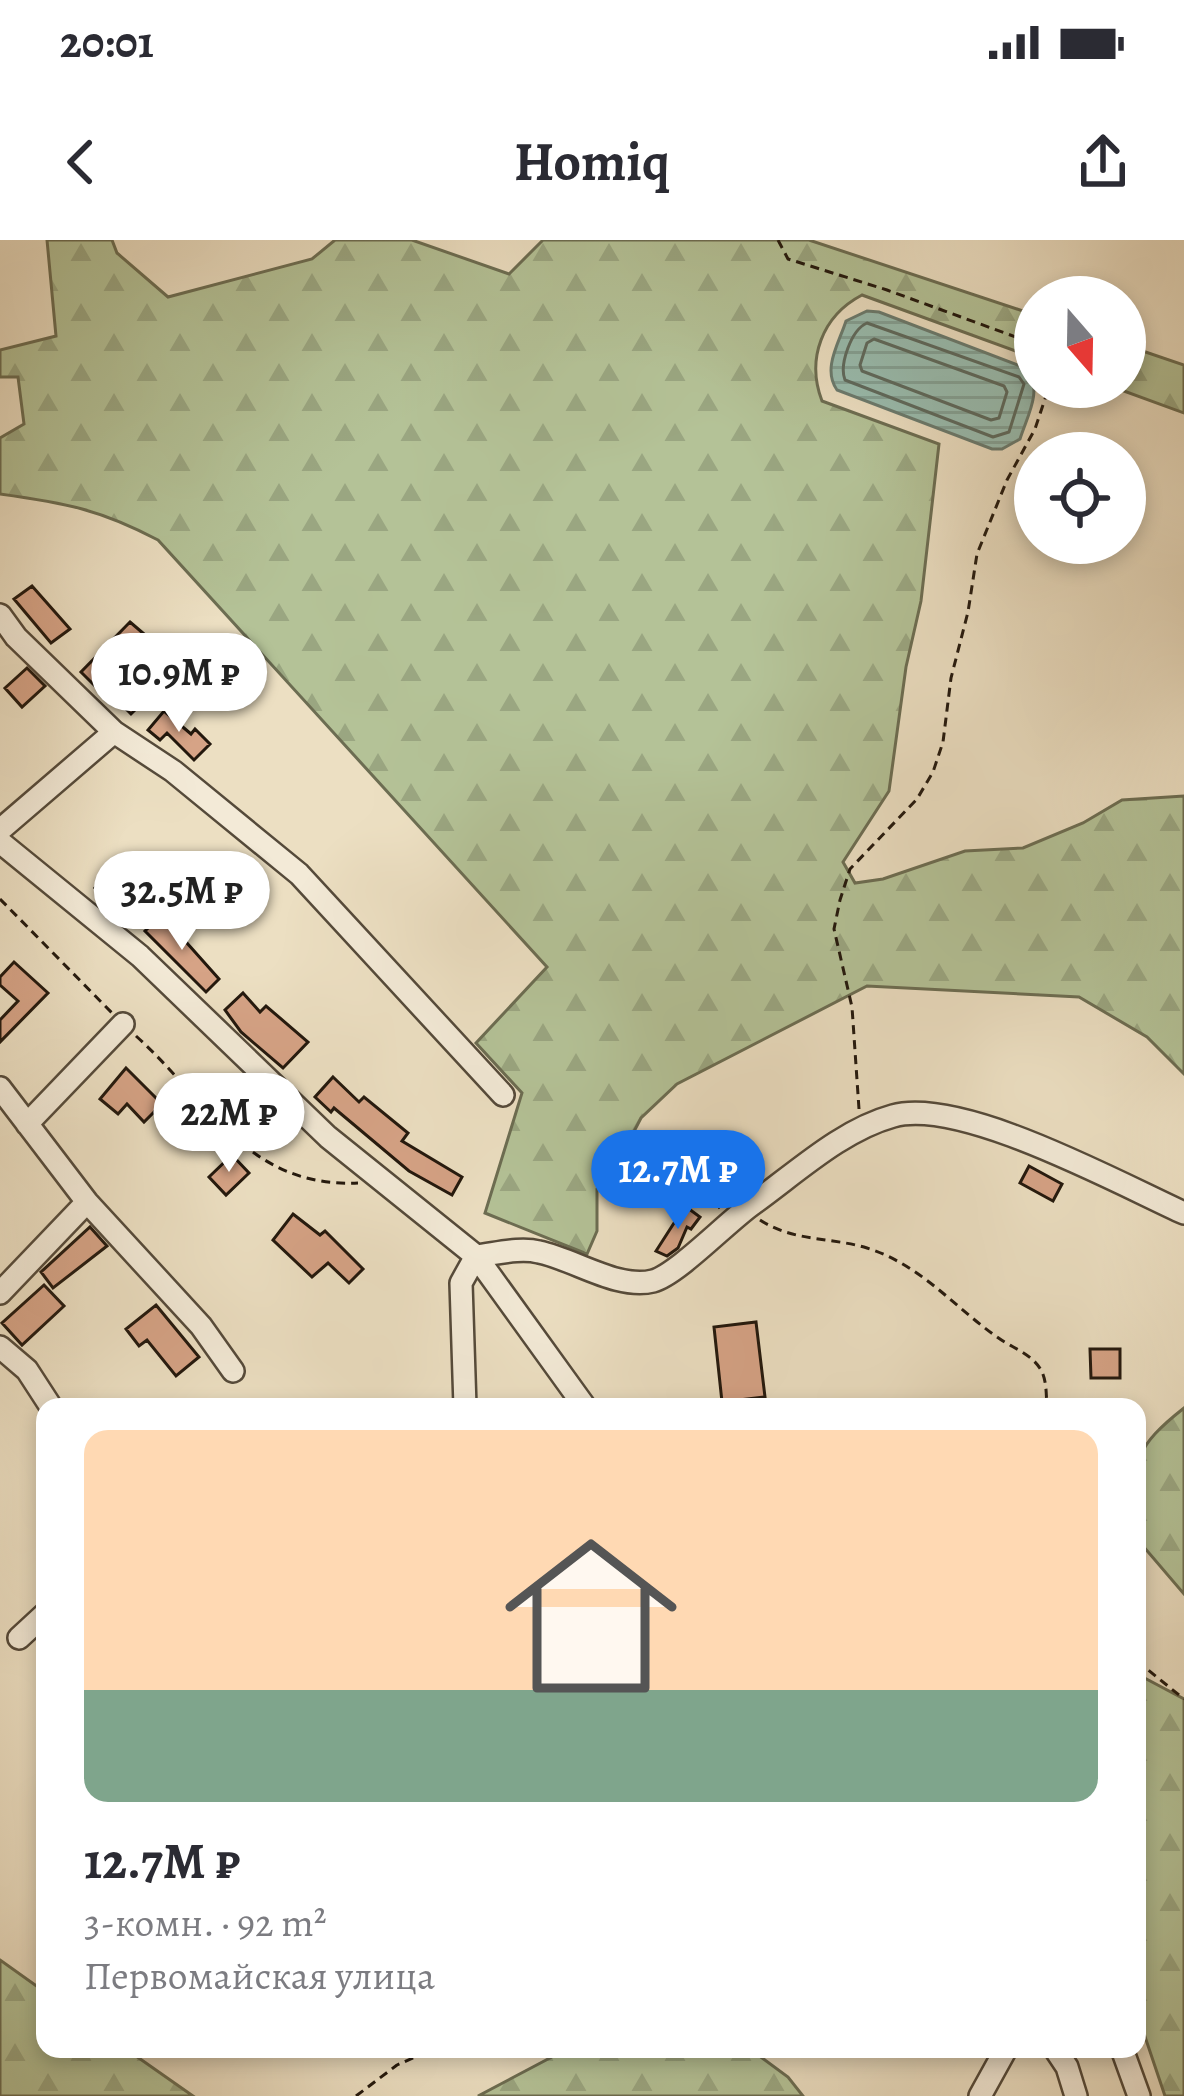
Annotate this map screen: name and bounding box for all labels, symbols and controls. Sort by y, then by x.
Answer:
text: 20:01 [60,11,154,73]
text: Homiq [514,125,670,199]
icon: back [48,129,114,195]
icon: share [1070,129,1136,195]
north arrow [1014,276,1146,408]
map controls [1014,276,1146,564]
button: locate [1014,432,1146,564]
pin: 10.9M ₽ [68,633,290,735]
text: 10.9M ₽ [118,645,240,698]
pin: 32.5M ₽ [71,851,293,953]
text: 32.5M ₽ [121,863,243,916]
pin: 22M ₽ [145,1073,313,1175]
text: 22M ₽ [180,1085,278,1138]
pin: 12.7M ₽ [567,1130,789,1232]
text: 12.7M ₽ [618,1142,738,1195]
icon: home [483,1508,699,1724]
text: 12.7M ₽ [84,1826,240,1896]
text: 3-комн. · 92 m² [84,1896,327,1949]
text: Первомайская улица [84,1949,435,2002]

